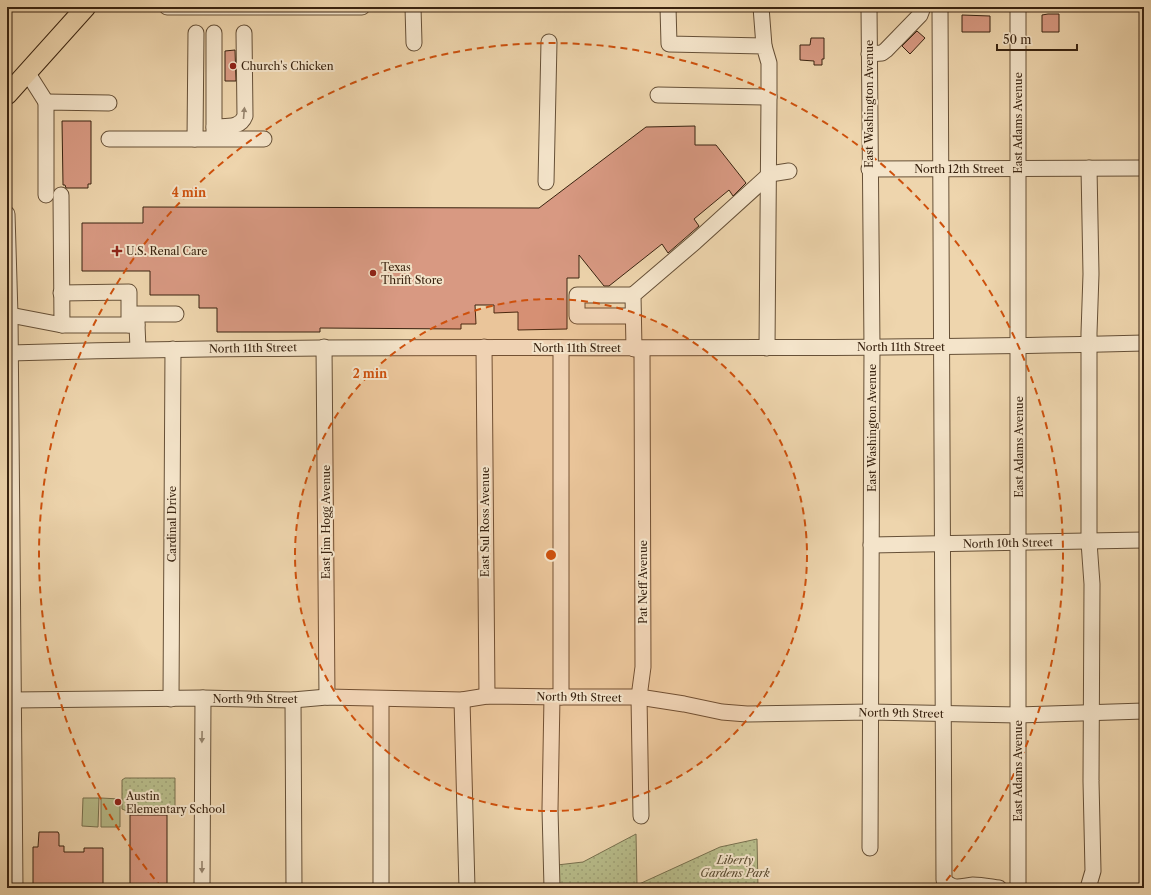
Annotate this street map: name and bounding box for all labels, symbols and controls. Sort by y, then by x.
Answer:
scale bar [997,26,1077,52]
text: 50 m [1003,32,1032,47]
street label: East Washington Avenue [862,40,876,168]
place label: Church's Chicken [241,59,334,73]
marker: Church's Chicken [228,61,238,71]
street label: East Adams Avenue [1011,72,1025,174]
one-way arrow [241,106,248,119]
street label: North 12th Street [914,162,1004,176]
text: 4 min [172,185,207,200]
place label: U.S. Renal Care [126,244,207,258]
marker: U.S. Renal Care [111,245,123,257]
place label: Texas Thrift Store [381,260,443,287]
marker: Texas Thrift Store [368,268,378,278]
street label: North 11th Street [209,340,297,356]
street label: North 11th Street [857,340,945,354]
street label: North 11th Street [533,341,621,355]
street label: East Washington Avenue [865,364,879,492]
text: 2 min [353,366,388,381]
street label: East Adams Avenue [1012,396,1026,498]
street label: East Jim Hogg Avenue [319,465,333,579]
street label: East Sul Ross Avenue [478,467,492,577]
street label: Cardinal Drive [165,486,179,562]
street label: North 10th Street [963,535,1053,551]
street label: Pat Neff Avenue [636,540,650,624]
centre of rings [544,548,558,562]
street label: North 9th Street [536,689,622,705]
street label: North 9th Street [212,692,298,706]
street label: North 9th Street [858,705,944,721]
street label: East Adams Avenue [1011,720,1025,822]
one-way arrow [199,731,205,744]
place label: Austin Elementary School [125,789,226,816]
marker: Austin Elementary School [113,797,123,807]
park label: Liberty Gardens Park [700,853,770,880]
one-way arrow [199,861,205,874]

